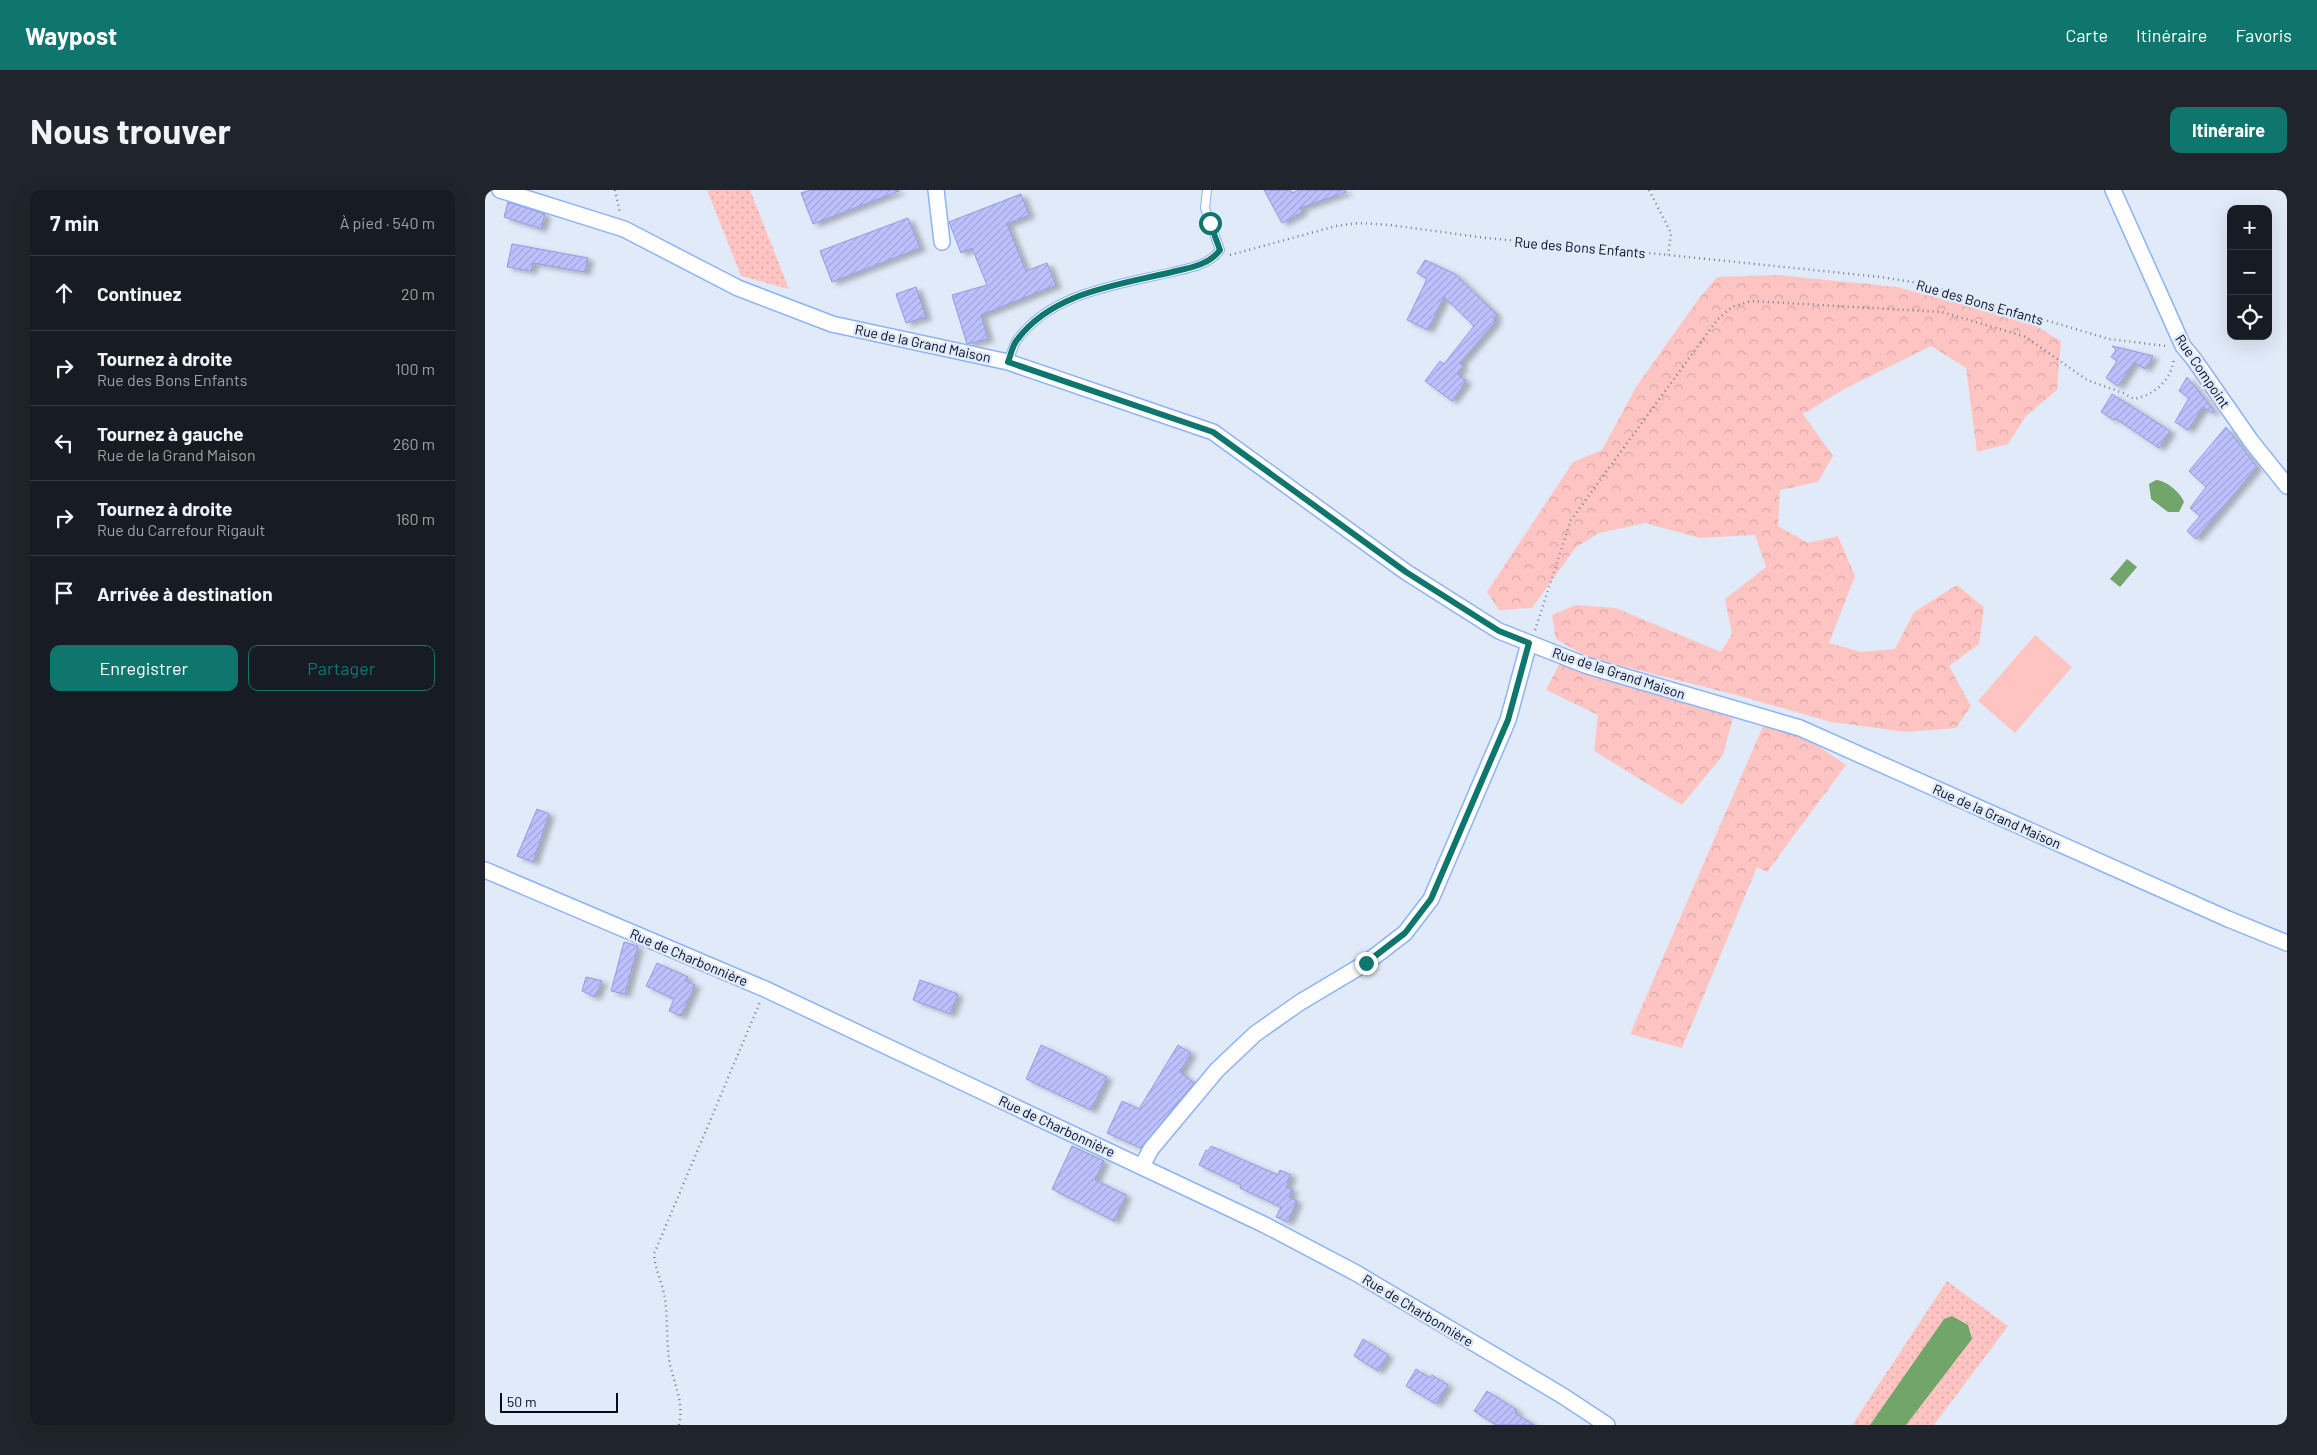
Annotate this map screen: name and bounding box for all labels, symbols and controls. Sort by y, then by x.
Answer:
text: Waypost [25,21,117,50]
text: Carte [2065,24,2108,46]
text: Itinéraire [2136,24,2207,46]
text: Favoris [2235,24,2292,46]
button: Itinéraire [2170,107,2287,153]
text: Nous trouver [30,109,231,151]
map controls [2227,205,2272,340]
button: + [2227,205,2272,250]
text: 7 min [50,210,99,235]
route start [1199,212,1222,235]
text: À pied · 540 m [340,213,435,232]
street label: Rue des Bons Enfants [1514,233,1647,261]
button: − [2227,250,2272,295]
street label: Rue des Bons Enfants [1914,276,2046,328]
icon: ahead [50,279,78,307]
text: Continuez [97,282,181,305]
text: 20 m [401,284,435,303]
button: locate [2227,295,2272,340]
street label: Rue de la Grand Maison [853,320,993,366]
street label: Rue Compoint [2172,331,2234,411]
text: Tournez à droite [97,347,233,370]
icon: right [50,354,78,382]
text: 100 m [395,359,435,378]
text: Rue des Bons Enfants [97,370,247,389]
text: Tournez à gauche [97,422,244,445]
icon: left [50,429,78,457]
text: 260 m [393,434,435,453]
text: Rue de la Grand Maison [97,445,256,464]
text: Tournez à droite [97,497,233,520]
icon: right [50,504,78,532]
text: 160 m [396,509,435,528]
text: Rue du Carrefour Rigault [97,520,265,539]
icon: arrive [50,579,78,607]
text: Arrivée à destination [97,582,273,605]
street label: Rue de la Grand Maison [1550,643,1688,703]
button: Enregistrer [50,645,238,691]
button: Partager [248,645,435,691]
street label: Rue de la Grand Maison [1930,780,2064,852]
street label: Rue de Charbonnière [628,924,750,990]
route end [1355,952,1378,975]
street label: Rue de Charbonnière [996,1092,1118,1160]
street label: Rue de Charbonnière [1359,1270,1477,1350]
scale bar [500,1390,617,1413]
text: 50 m [507,1393,536,1410]

